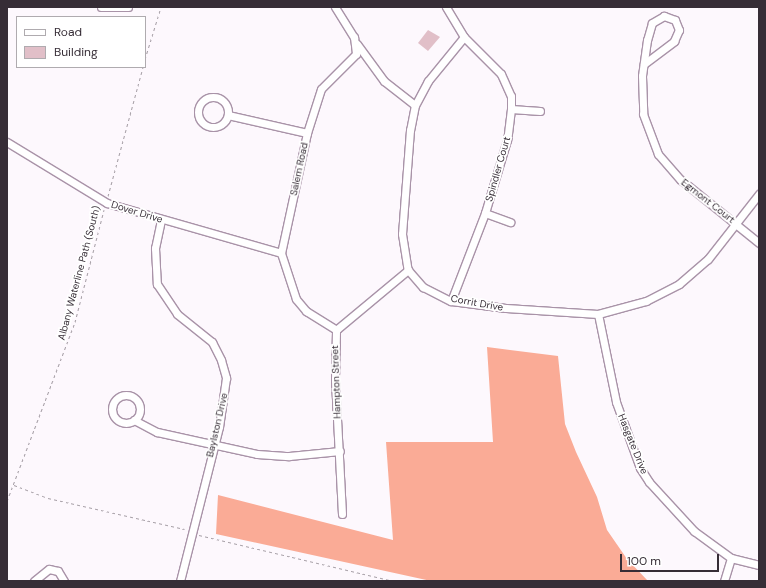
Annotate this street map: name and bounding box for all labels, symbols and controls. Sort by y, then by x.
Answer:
legend [16,16,146,68]
text: Road [54,24,82,40]
text: Building [54,44,98,60]
street label: Spindler Court [483,135,513,203]
street label: Salem Road [288,141,310,197]
street label: Egmont Court [679,176,737,226]
street label: Dover Drive [110,198,164,226]
street label: Albany Waterline Path (South) [55,205,103,341]
street label: Corrit Drive [450,292,504,314]
street label: Hampton Street [329,345,343,419]
street label: Baylston Drive [204,392,230,458]
street label: Hasgate Drive [615,412,651,476]
scale bar [622,546,721,572]
text: 100 m [627,553,661,569]

